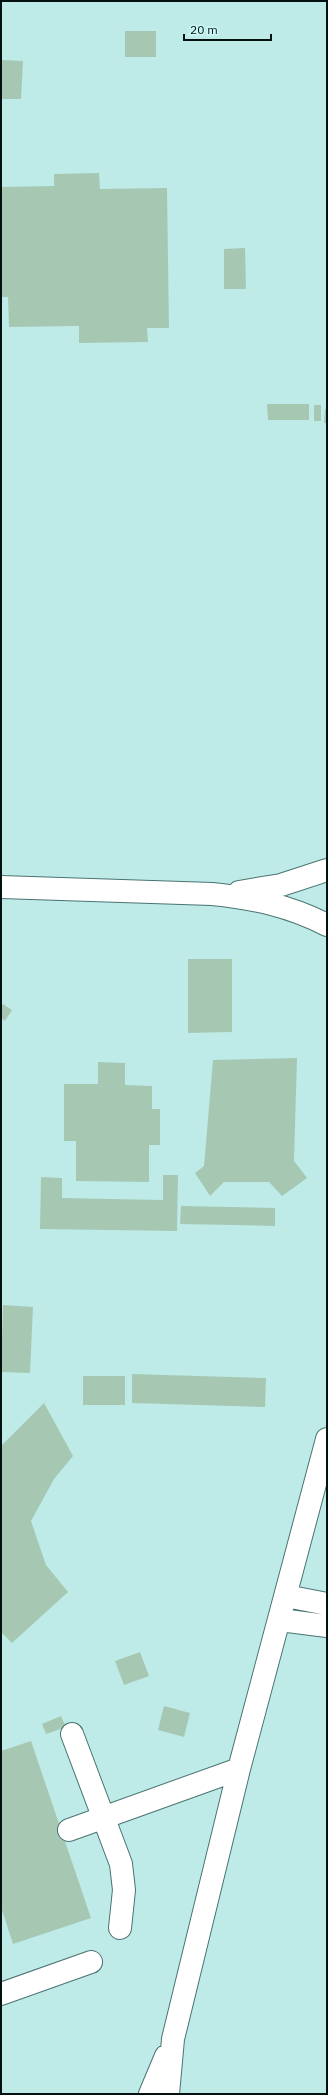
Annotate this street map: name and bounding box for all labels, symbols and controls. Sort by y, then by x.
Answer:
scale bar [184,16,271,42]
text: 20 m [190,22,218,37]

